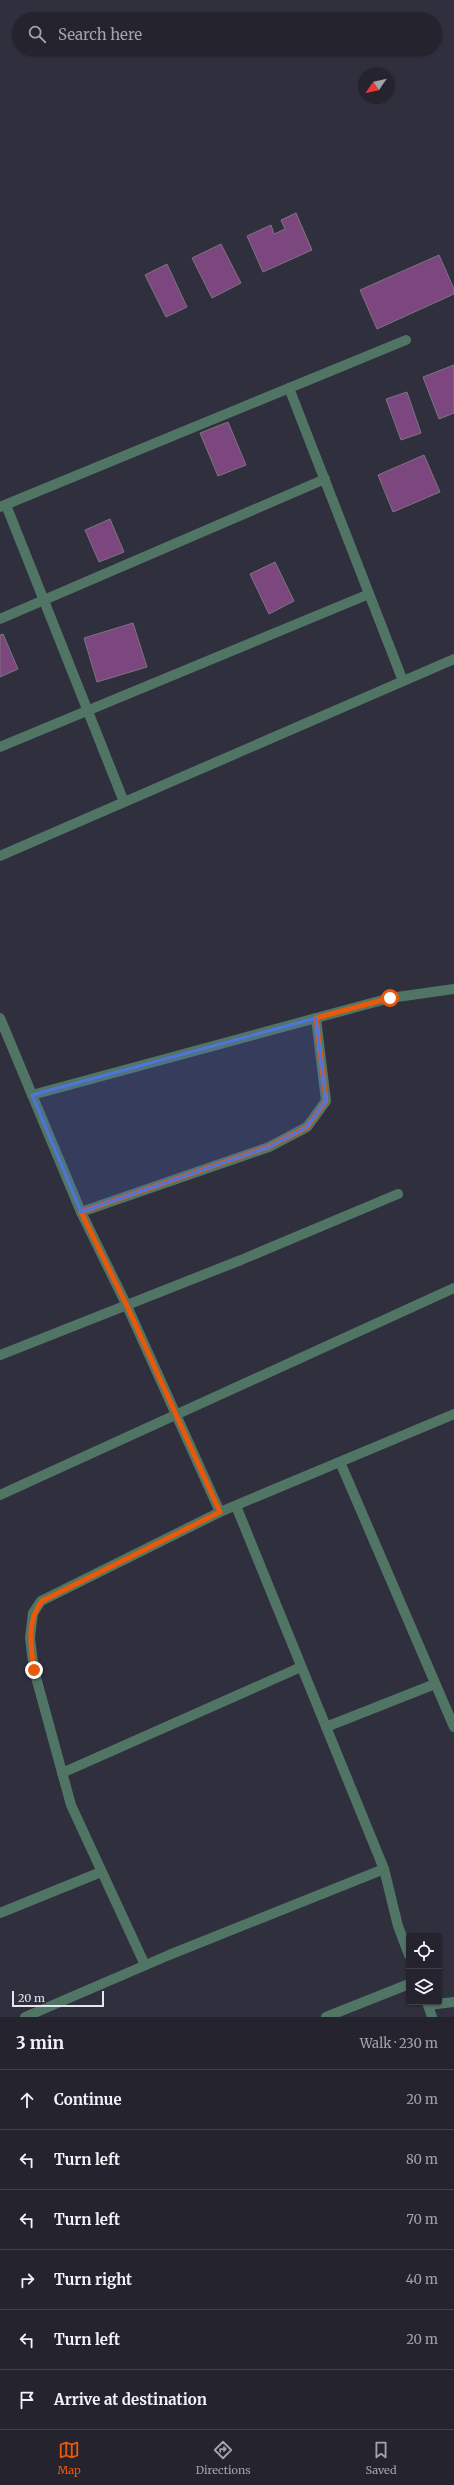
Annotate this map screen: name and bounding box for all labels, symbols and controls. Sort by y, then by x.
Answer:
search box [12,12,442,56]
icon: search [26,23,48,45]
text: Search here [58,25,142,44]
north arrow [358,68,394,104]
route start [381,989,399,1007]
route end [25,1661,43,1679]
map controls [406,1933,442,2005]
button: locate [406,1933,442,1969]
button: layers [406,1969,442,2005]
scale bar [12,1989,104,2008]
text: 20 m [18,1991,45,2005]
text: 3 min [16,2032,64,2054]
text: Walk · 230 m [360,2035,438,2052]
icon: ahead [16,2089,38,2111]
text: Continue [54,2090,122,2109]
text: 20 m [406,2091,438,2108]
icon: left [16,2149,38,2171]
text: Turn left [54,2150,120,2169]
text: 80 m [406,2151,438,2168]
icon: left [16,2209,38,2231]
text: Turn left [54,2210,120,2229]
text: 70 m [407,2211,438,2228]
icon: right [16,2269,38,2291]
text: Turn right [54,2270,132,2289]
text: 40 m [406,2271,438,2288]
icon: left [16,2329,38,2351]
text: Turn left [54,2330,120,2349]
text: 20 m [406,2331,438,2348]
icon: arrive [16,2389,38,2411]
text: Arrive at destination [54,2390,207,2409]
tab: Map [57,2439,81,2477]
tab: Directions [196,2439,251,2477]
tab: Saved [365,2439,397,2477]

